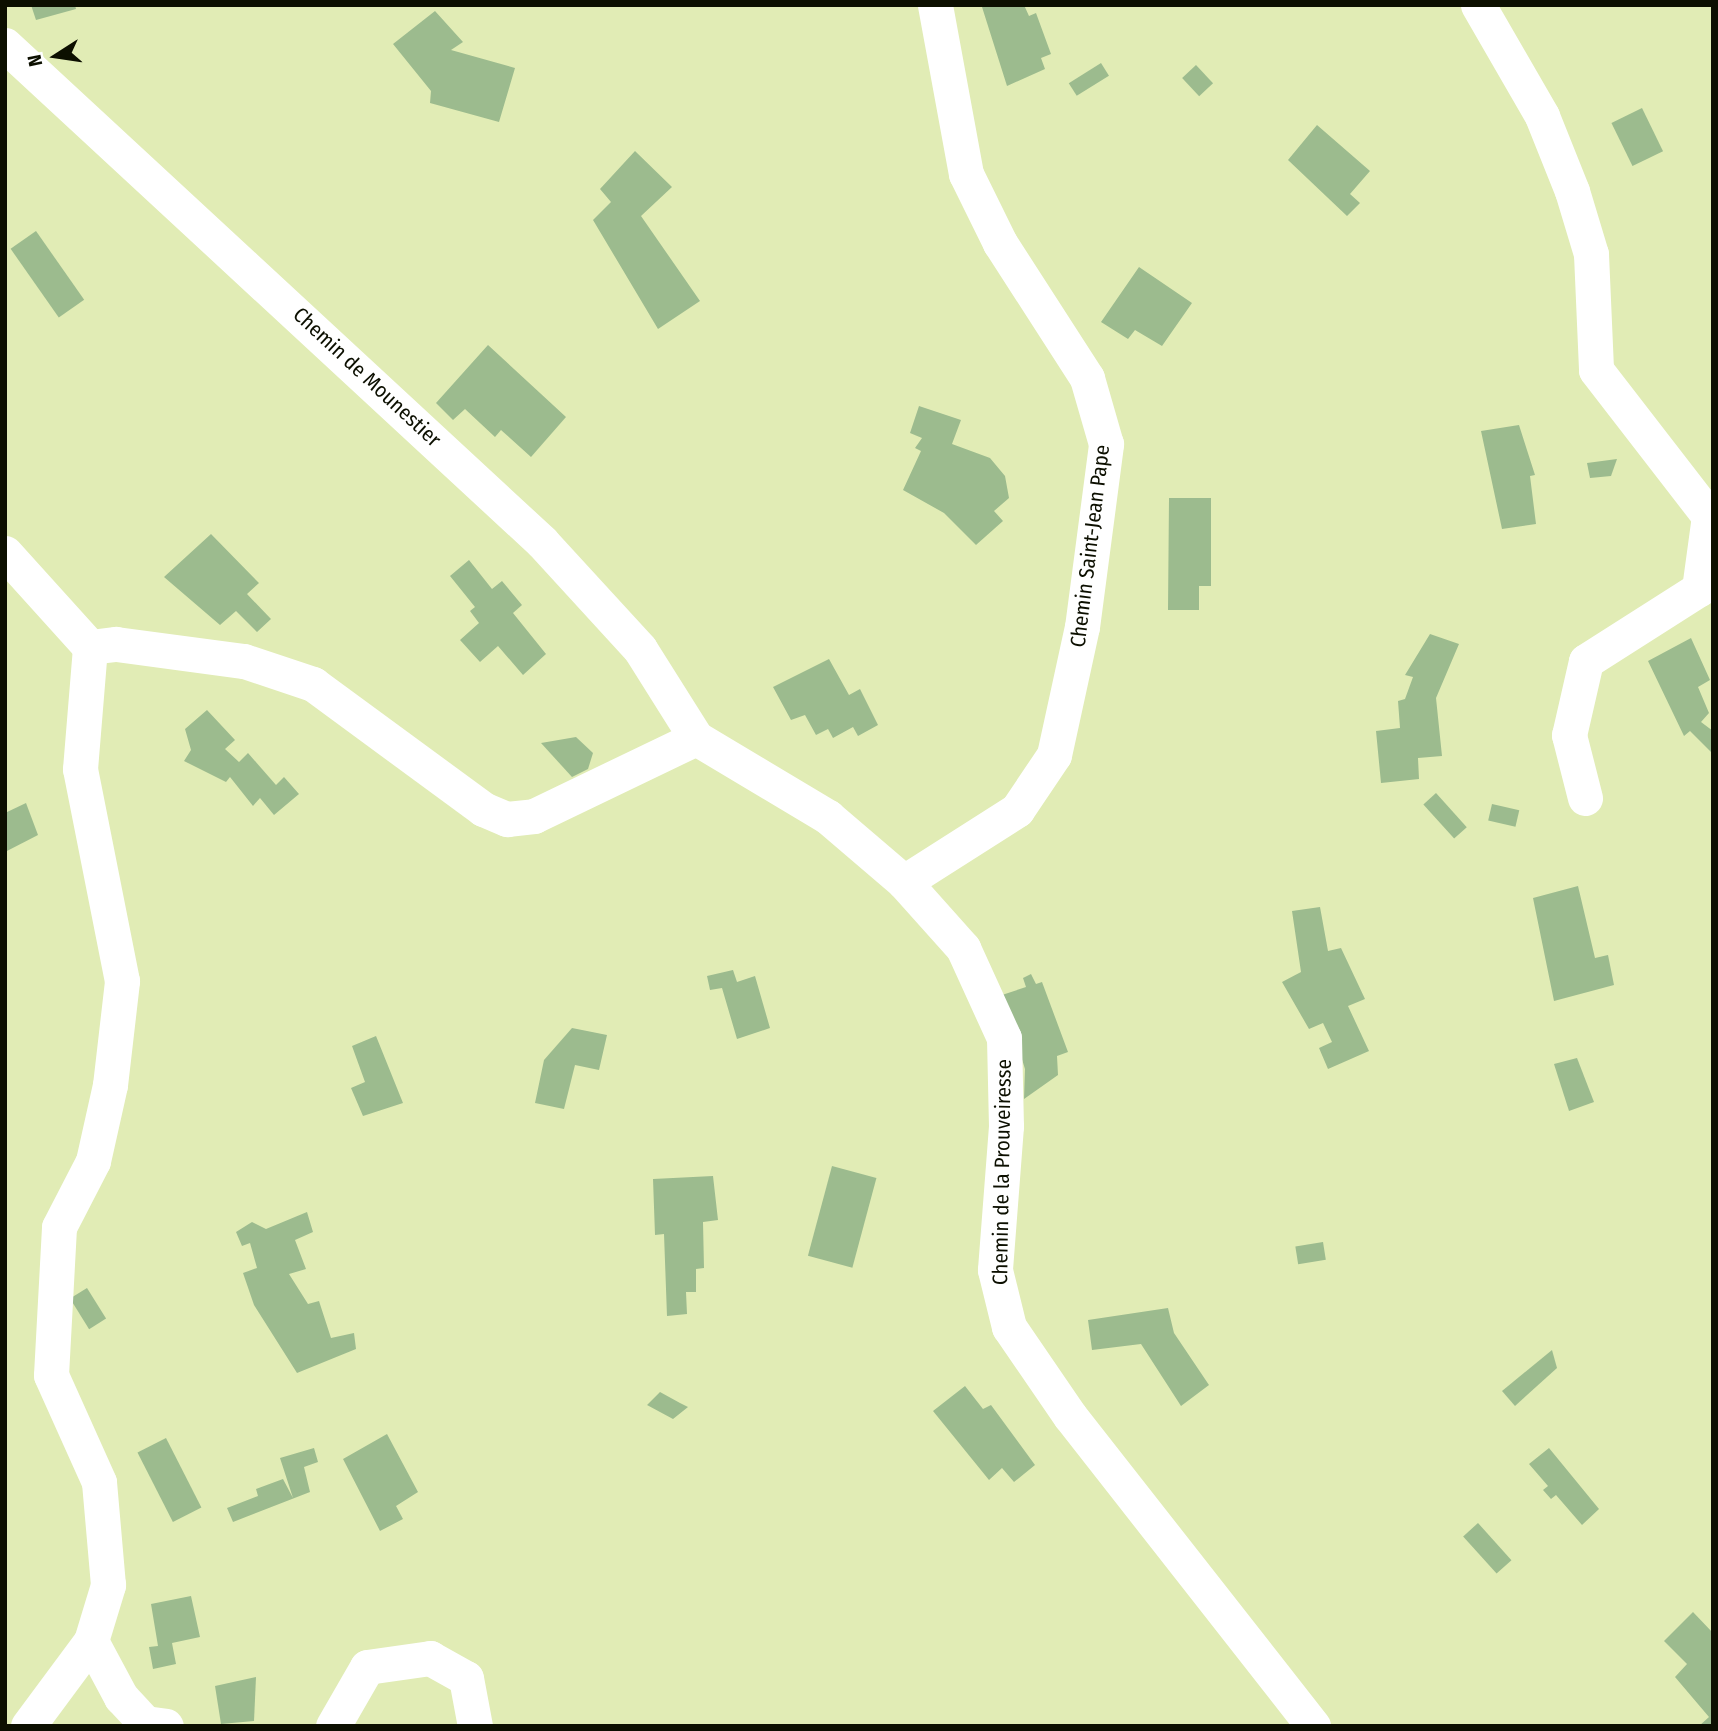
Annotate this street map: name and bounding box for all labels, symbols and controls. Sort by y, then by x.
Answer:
north arrow [21,21,91,91]
text: N [23,53,47,68]
street label: Chemin de Mounestier [288,302,446,452]
street label: Chemin Saint-Jean Pape [1065,443,1115,649]
street label: Chemin de la Prouveiresse [987,1059,1017,1285]

